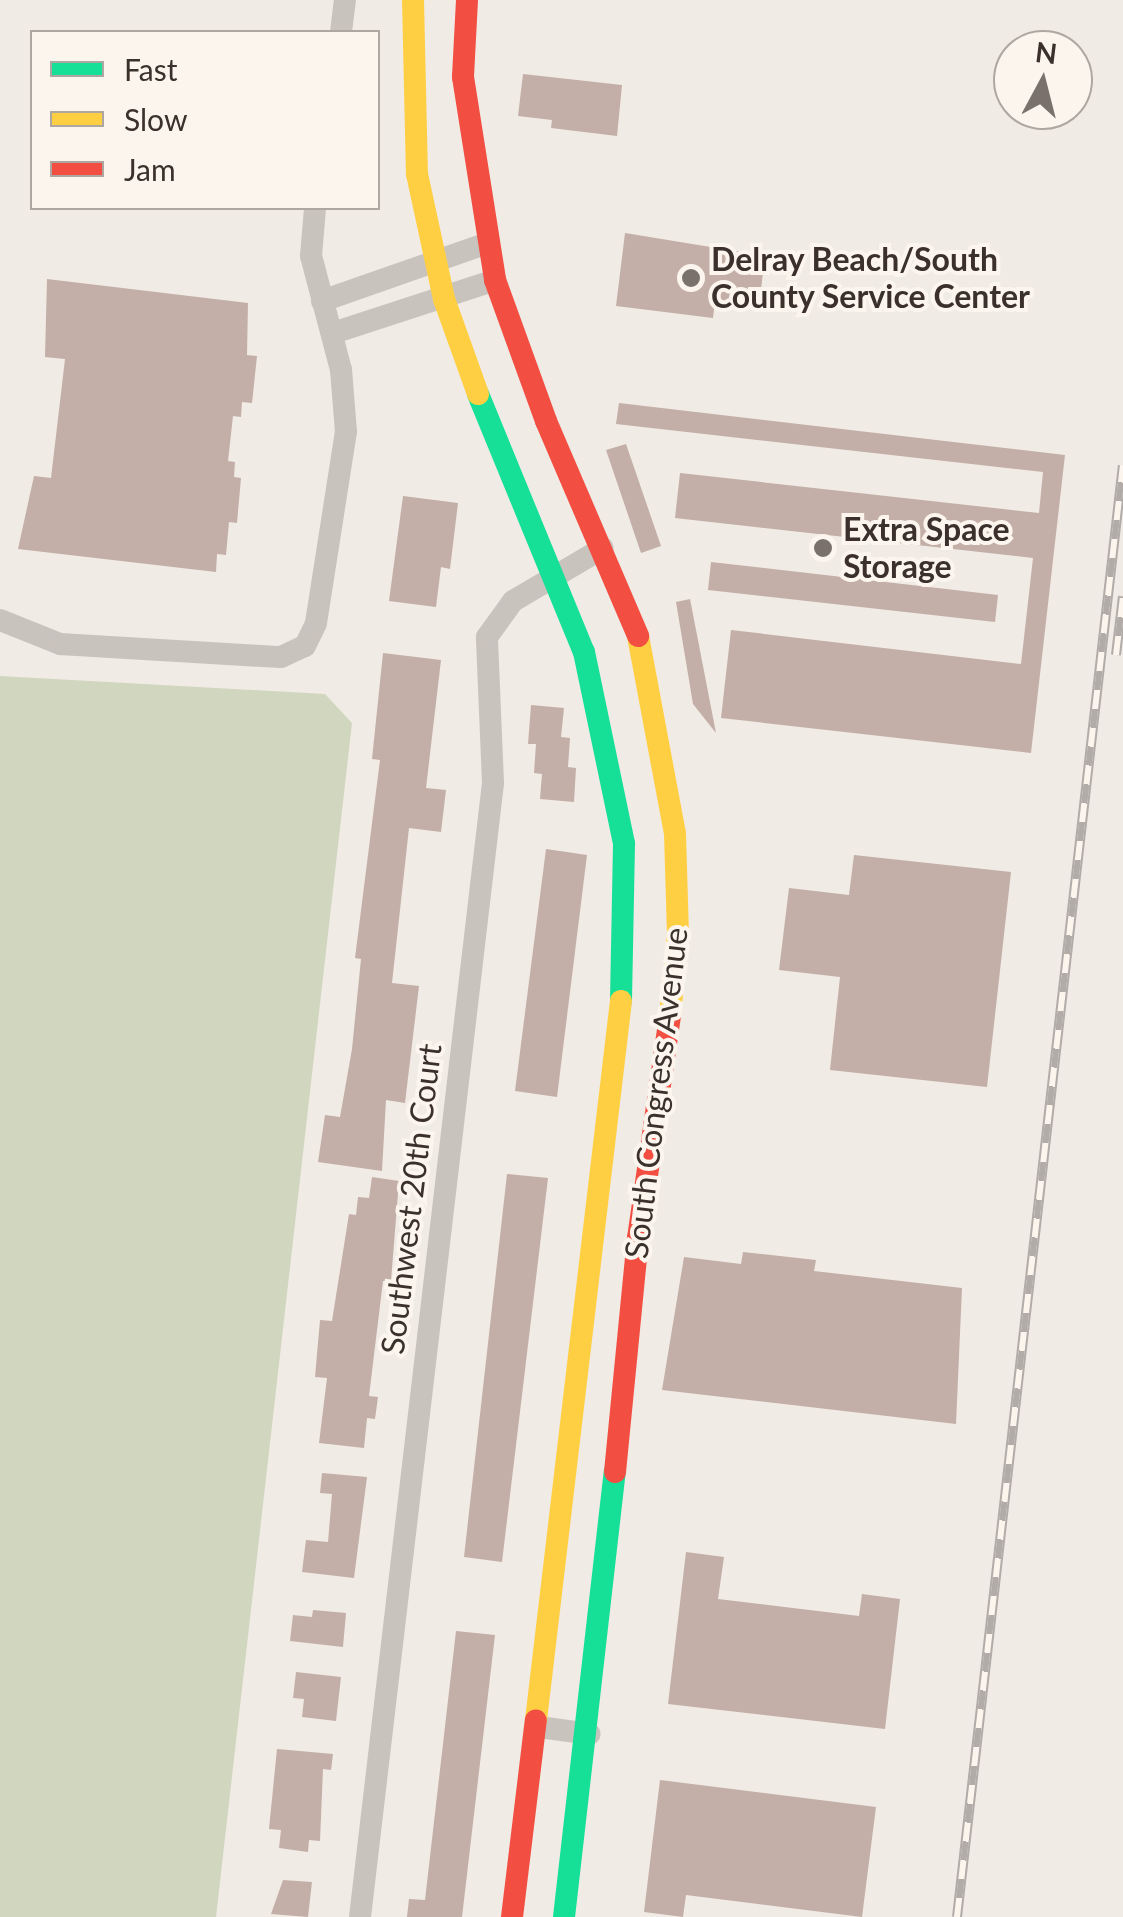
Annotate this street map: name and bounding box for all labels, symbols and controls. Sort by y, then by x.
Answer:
legend [30,30,380,210]
north arrow [993,30,1093,130]
text: N [1034,34,1059,70]
text: Fast [124,51,178,87]
text: Slow [124,101,187,137]
text: Jam [124,151,176,187]
place label: Delray Beach/South County Service Center [711,241,1031,316]
marker: Delray Beach/South County Service Center [680,267,702,289]
place label: Extra Space Storage [843,511,1010,586]
marker: Extra Space Storage [812,537,834,559]
street label: South Congress Avenue [617,925,695,1261]
street label: Southwest 20th Court [373,1042,449,1356]

